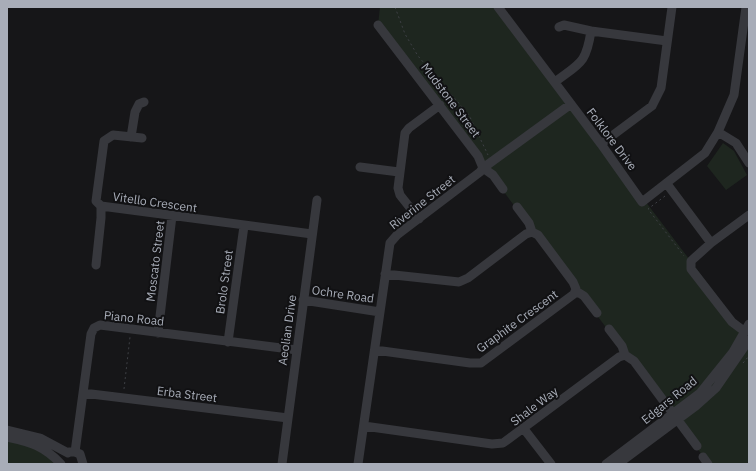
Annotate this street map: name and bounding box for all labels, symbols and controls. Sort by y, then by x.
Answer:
street label: Mudstone Street [418,60,484,140]
street label: Folklore Drive [584,105,641,174]
street label: Riverine Street [386,172,458,232]
street label: Vitello Crescent [112,189,198,215]
street label: Moscato Street [143,220,167,302]
street label: Brolo Street [212,249,236,315]
street label: Ochre Road [311,282,375,306]
street label: Graphite Crescent [473,286,561,356]
street label: Aeolian Drive [275,293,299,366]
street label: Piano Road [103,307,165,329]
street label: Edgars Road [638,373,700,427]
street label: Erba Street [156,383,218,405]
street label: Shale Way [507,383,561,429]

